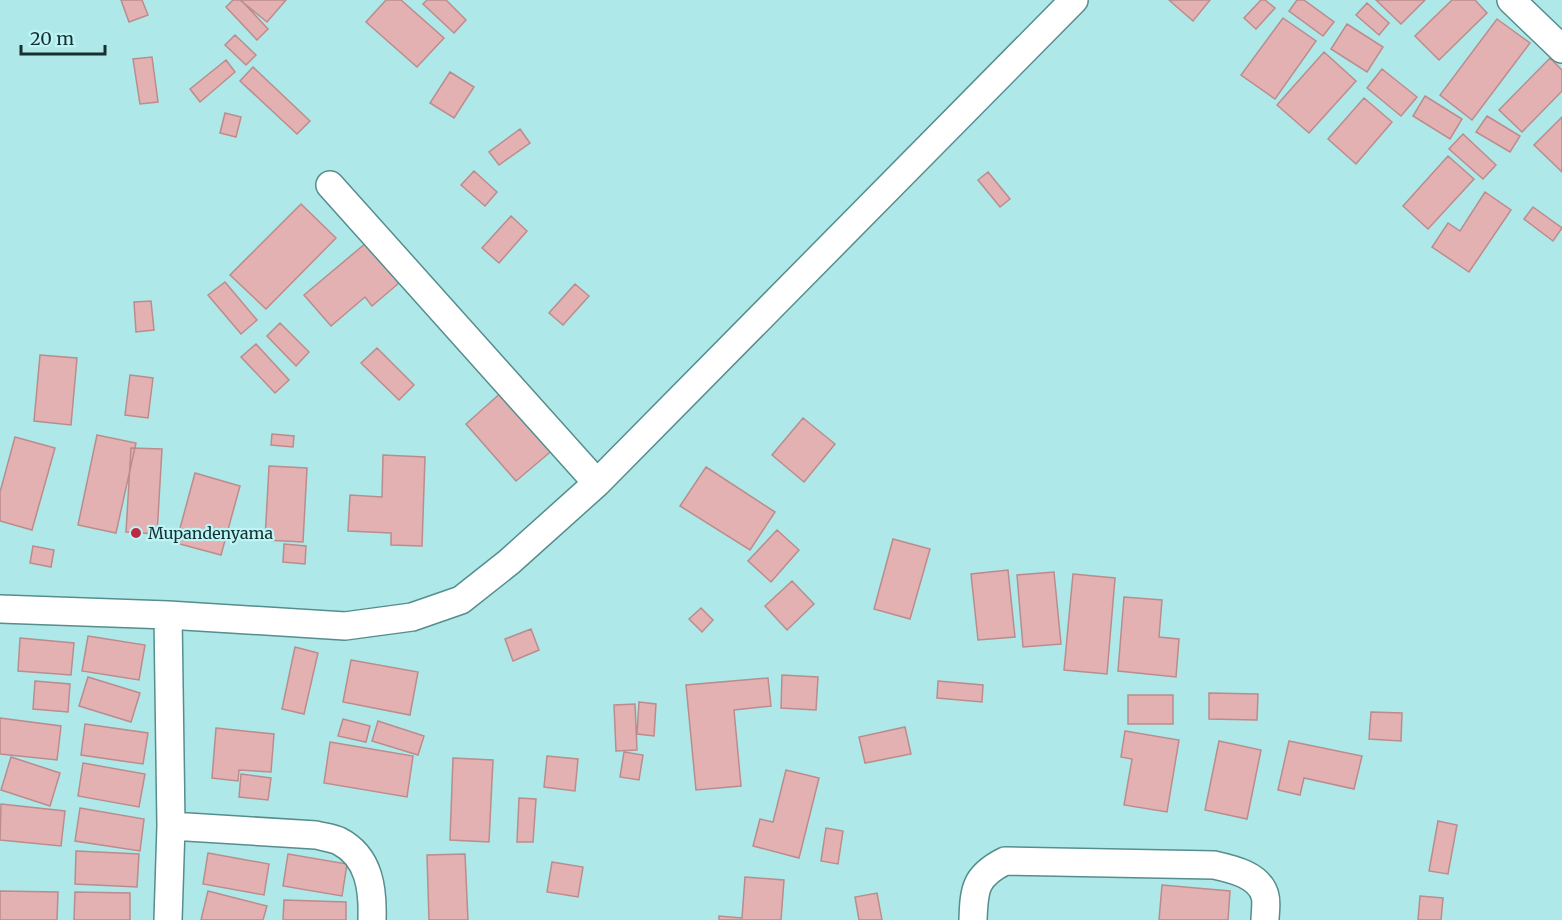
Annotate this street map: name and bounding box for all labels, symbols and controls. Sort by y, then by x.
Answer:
scale bar [21,18,105,56]
text: 20 m [30,27,74,50]
place label: Mupandenyama [148,523,273,543]
marker: Mupandenyama [129,526,143,540]

